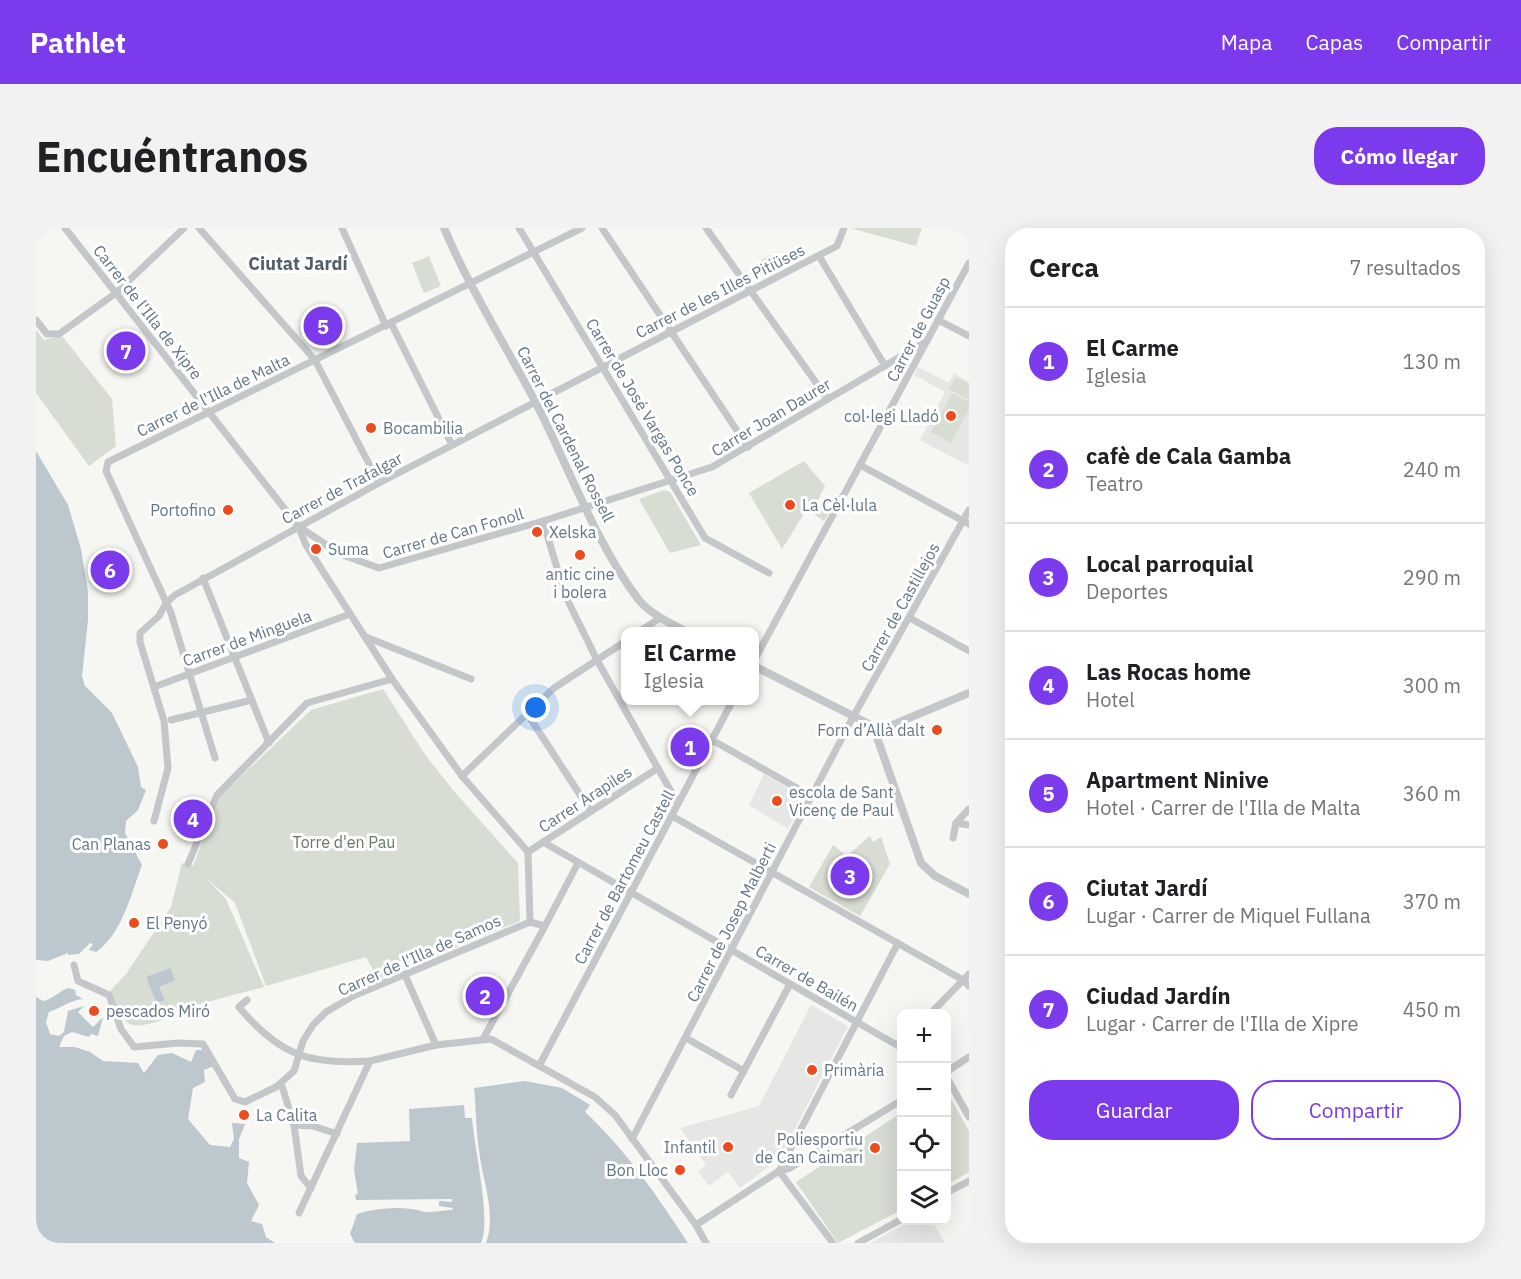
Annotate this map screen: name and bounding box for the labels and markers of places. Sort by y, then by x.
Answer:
pin: 5 [304,304,342,348]
pin: 7 [106,328,146,374]
place label: col·legi Lladó [844,406,939,426]
marker: col·legi Lladó [944,409,958,423]
place label: Bocambilia [383,418,464,438]
marker: Bocambilia [364,421,378,435]
place label: La Cèl·lula [802,495,877,515]
marker: La Cèl·lula [783,498,797,512]
place label: Portofino [150,500,216,520]
marker: Portofino [221,503,235,517]
place label: Xelska [549,522,597,542]
marker: Xelska [530,525,544,539]
place label: Suma [328,539,369,559]
marker: Suma [309,542,323,556]
pin: 6 [90,548,130,592]
marker: antic cine i bolera [573,548,587,562]
place label: antic cine i bolera [546,564,615,602]
place label: Forn d’Allà dalt [817,720,925,740]
marker: Forn d’Allà dalt [930,723,944,737]
pin: 1 [670,724,710,770]
place label: escola de Sant Vicenç de Paul [789,782,894,820]
marker: escola de Sant Vicenç de Paul [770,794,784,808]
pin: 4 [174,796,212,842]
place label: Can Planas [72,834,151,854]
marker: Can Planas [156,837,170,851]
pin: 3 [830,854,870,898]
place label: El Penyó [146,913,207,933]
marker: El Penyó [127,916,141,930]
pin: 2 [466,974,504,1018]
place label: pescados Miró [106,1001,210,1021]
marker: pescados Miró [87,1004,101,1018]
place label: Primària [824,1060,885,1080]
marker: Primària [805,1063,819,1077]
place label: La Calita [256,1105,318,1125]
marker: La Calita [237,1108,251,1122]
place label: Poliesportiu de Can Caimari [755,1129,863,1167]
place label: Infantil [664,1137,716,1157]
marker: Infantil [721,1140,735,1154]
marker: Poliesportiu de Can Caimari [868,1141,882,1155]
place label: Bon Lloc [606,1160,668,1180]
marker: Bon Lloc [673,1163,687,1177]

